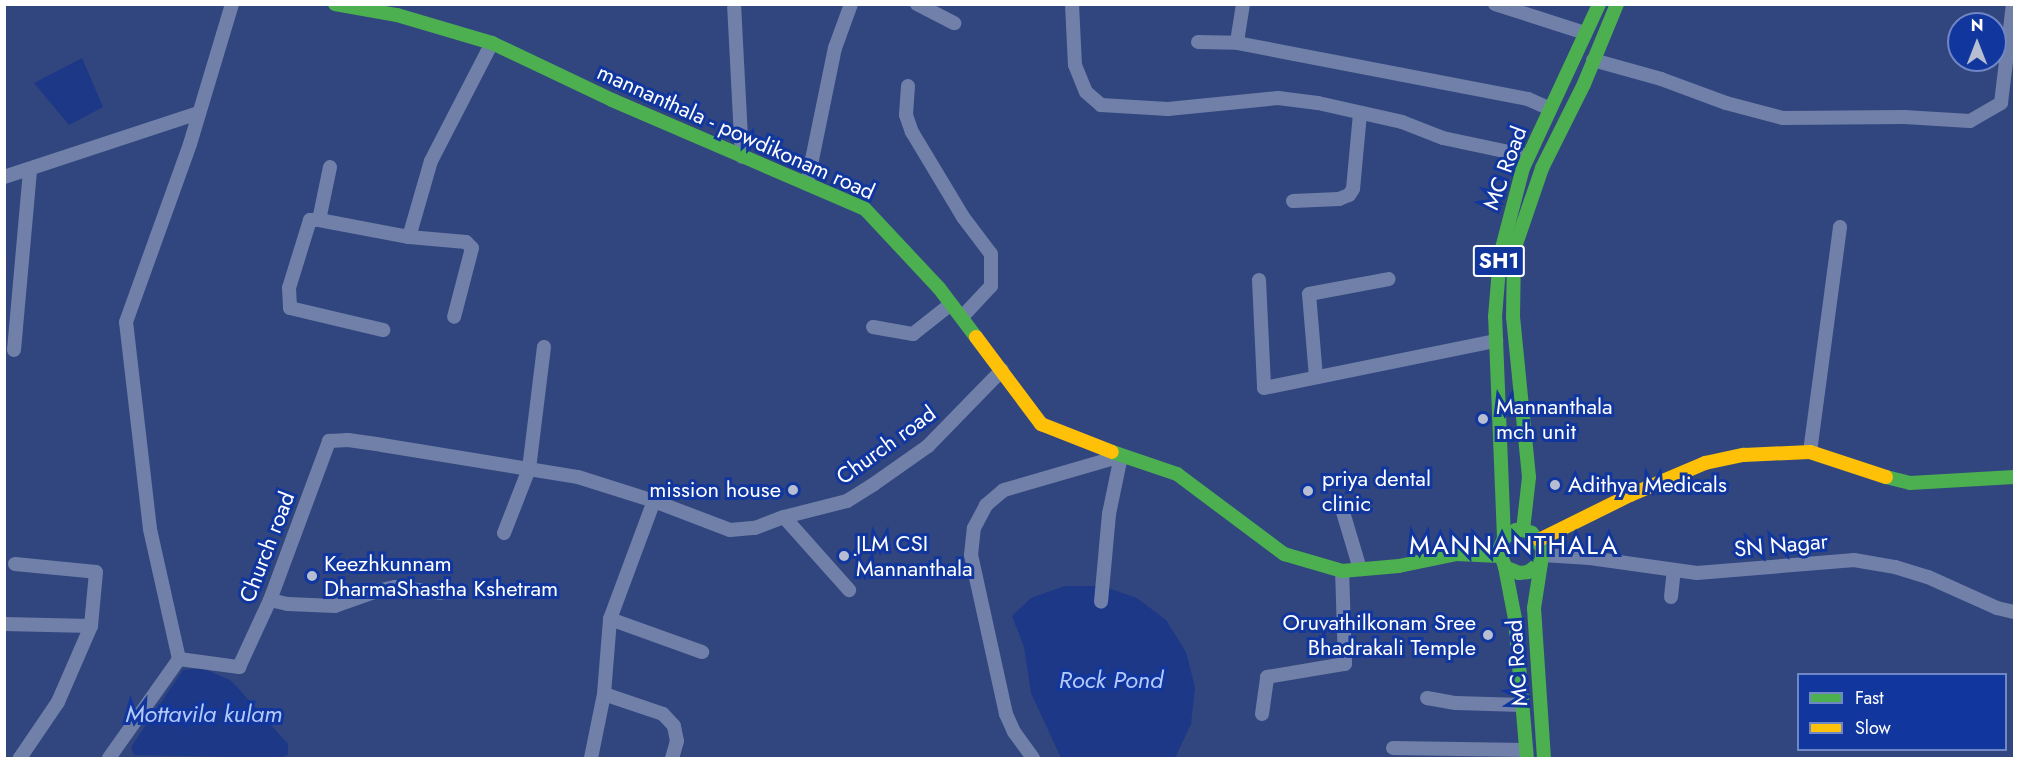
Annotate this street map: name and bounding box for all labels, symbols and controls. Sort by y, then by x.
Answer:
north arrow [1947,12,2007,72]
text: N [1971,14,1983,37]
street label: mannanthala - powdikonam road [593,59,879,205]
street label: MC Road [1478,123,1532,213]
road number: SH1 [1472,243,1526,279]
place label: Mannanthala mch unit [1496,393,1613,445]
street label: Church road [831,400,941,490]
marker: Mannanthala mch unit [1474,410,1492,428]
place label: priya dental clinic [1322,465,1431,516]
place label: Adithya Medicals [1568,472,1727,498]
marker: Adithya Medicals [1546,476,1564,494]
place label: mission house [649,477,781,503]
marker: priya dental clinic [1299,482,1317,500]
marker: mission house [786,483,800,497]
street label: Church road [234,488,300,606]
street label: SN Nagar [1733,528,1829,562]
place label: JLM CSI Mannanthala [856,530,973,582]
district label: MANNANTHALA [1409,530,1619,562]
marker: JLM CSI Mannanthala [837,549,851,563]
place label: Keezhkunnam DharmaShastha Kshetram [324,550,558,602]
marker: Keezhkunnam DharmaShastha Kshetram [305,569,319,583]
place label: Oruvathilkonam Sree Bhadrakali Temple [1282,609,1476,660]
street label: MC Road [1501,619,1533,707]
marker: Oruvathilkonam Sree Bhadrakali Temple [1481,628,1495,642]
water label: Rock Pond [1059,666,1163,694]
legend [1797,673,2007,751]
text: Fast [1855,685,1884,711]
water label: Mottavila kulam [125,700,283,728]
text: Slow [1855,715,1891,741]

